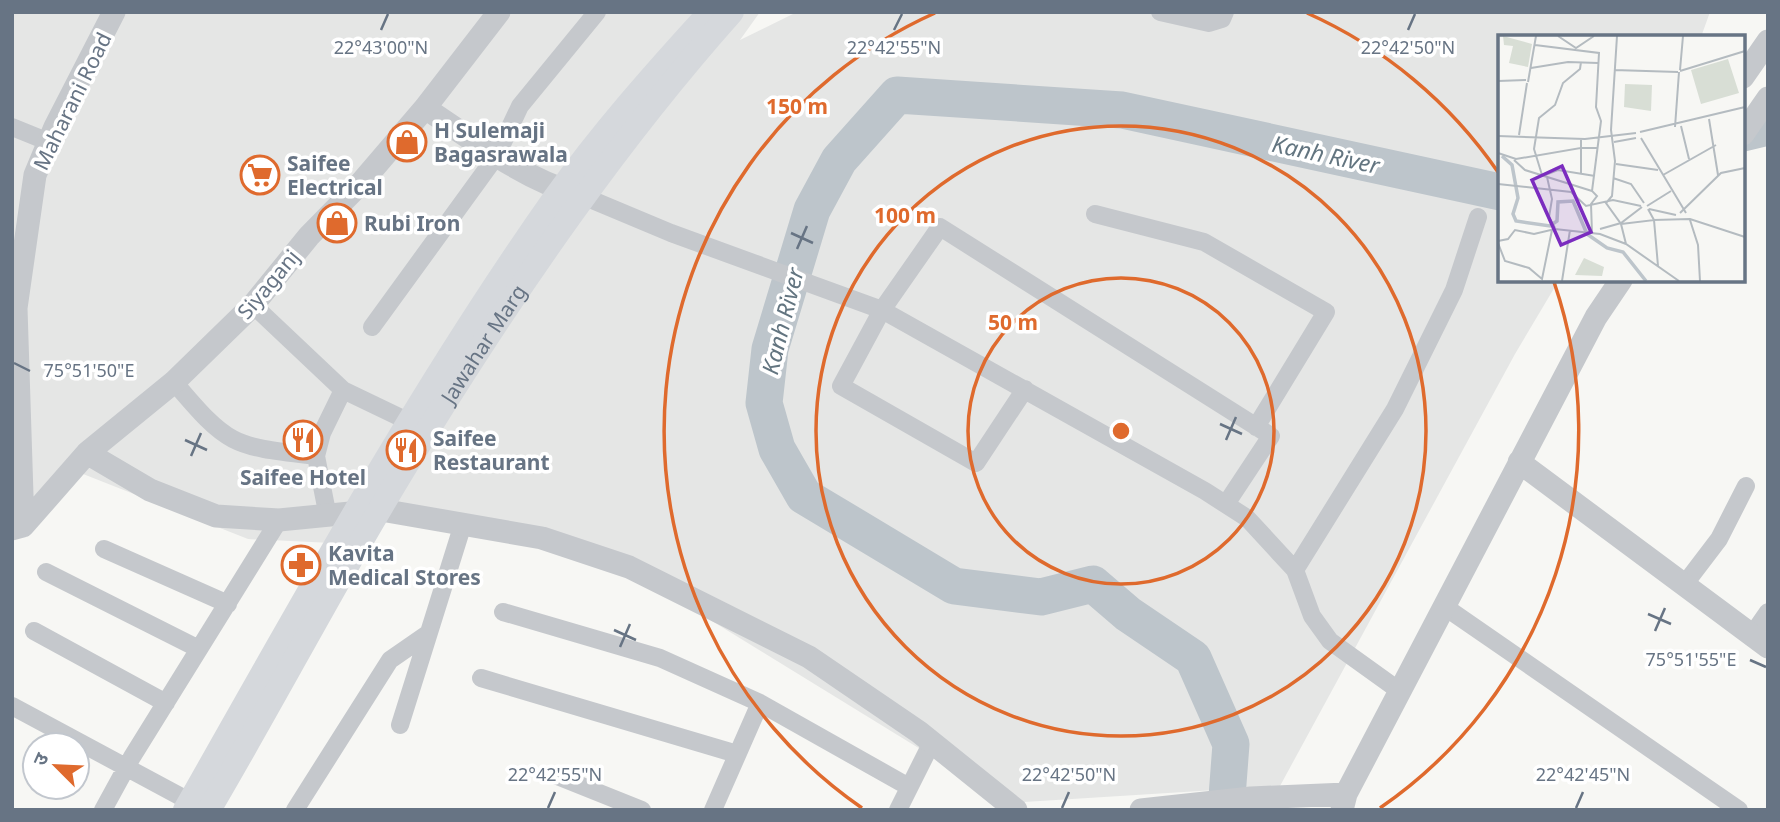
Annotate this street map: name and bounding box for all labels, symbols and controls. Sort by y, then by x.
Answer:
street label: Maharani Road [27,27,117,175]
text: 22°43'00"N [334,35,428,59]
text: 22°42'55"N [847,35,941,59]
text: 22°42'50"N [1361,35,1455,59]
inset map [1498,35,1745,282]
text: 150 m [766,92,828,120]
place label: H Sulemaji Bagasrawala [434,116,568,168]
shop icon: H Sulemaji Bagasrawala [386,121,428,163]
water label: Kanh River [1269,127,1384,181]
place label: Saifee Electrical [287,149,383,201]
supermarket icon: Saifee Electrical [239,154,281,196]
text: 100 m [874,201,936,229]
shop icon: Rubi Iron [316,202,358,244]
place label: Rubi Iron [364,209,460,237]
street label: Siyaganj [231,243,305,325]
water label: Kanh River [753,263,811,378]
street label: Jawahar Marg [433,279,533,410]
text: 50 m [988,308,1038,336]
text: 75°51'50"E [44,358,134,382]
restaurant icon: Saifee Hotel [282,419,324,461]
centre of rings [1109,419,1133,443]
place label: Saifee Restaurant [433,424,550,476]
restaurant icon: Saifee Restaurant [385,429,427,471]
place label: Saifee Hotel [240,463,366,491]
place label: Kavita Medical Stores [328,539,481,591]
pharmacy icon: Kavita Medical Stores [280,544,322,586]
text: 75°51'55"E [1646,647,1736,671]
north arrow [21,731,91,801]
text: उ [26,748,55,769]
text: 22°42'55"N [508,762,602,786]
text: 22°42'50"N [1022,762,1116,786]
text: 22°42'45"N [1536,762,1630,786]

